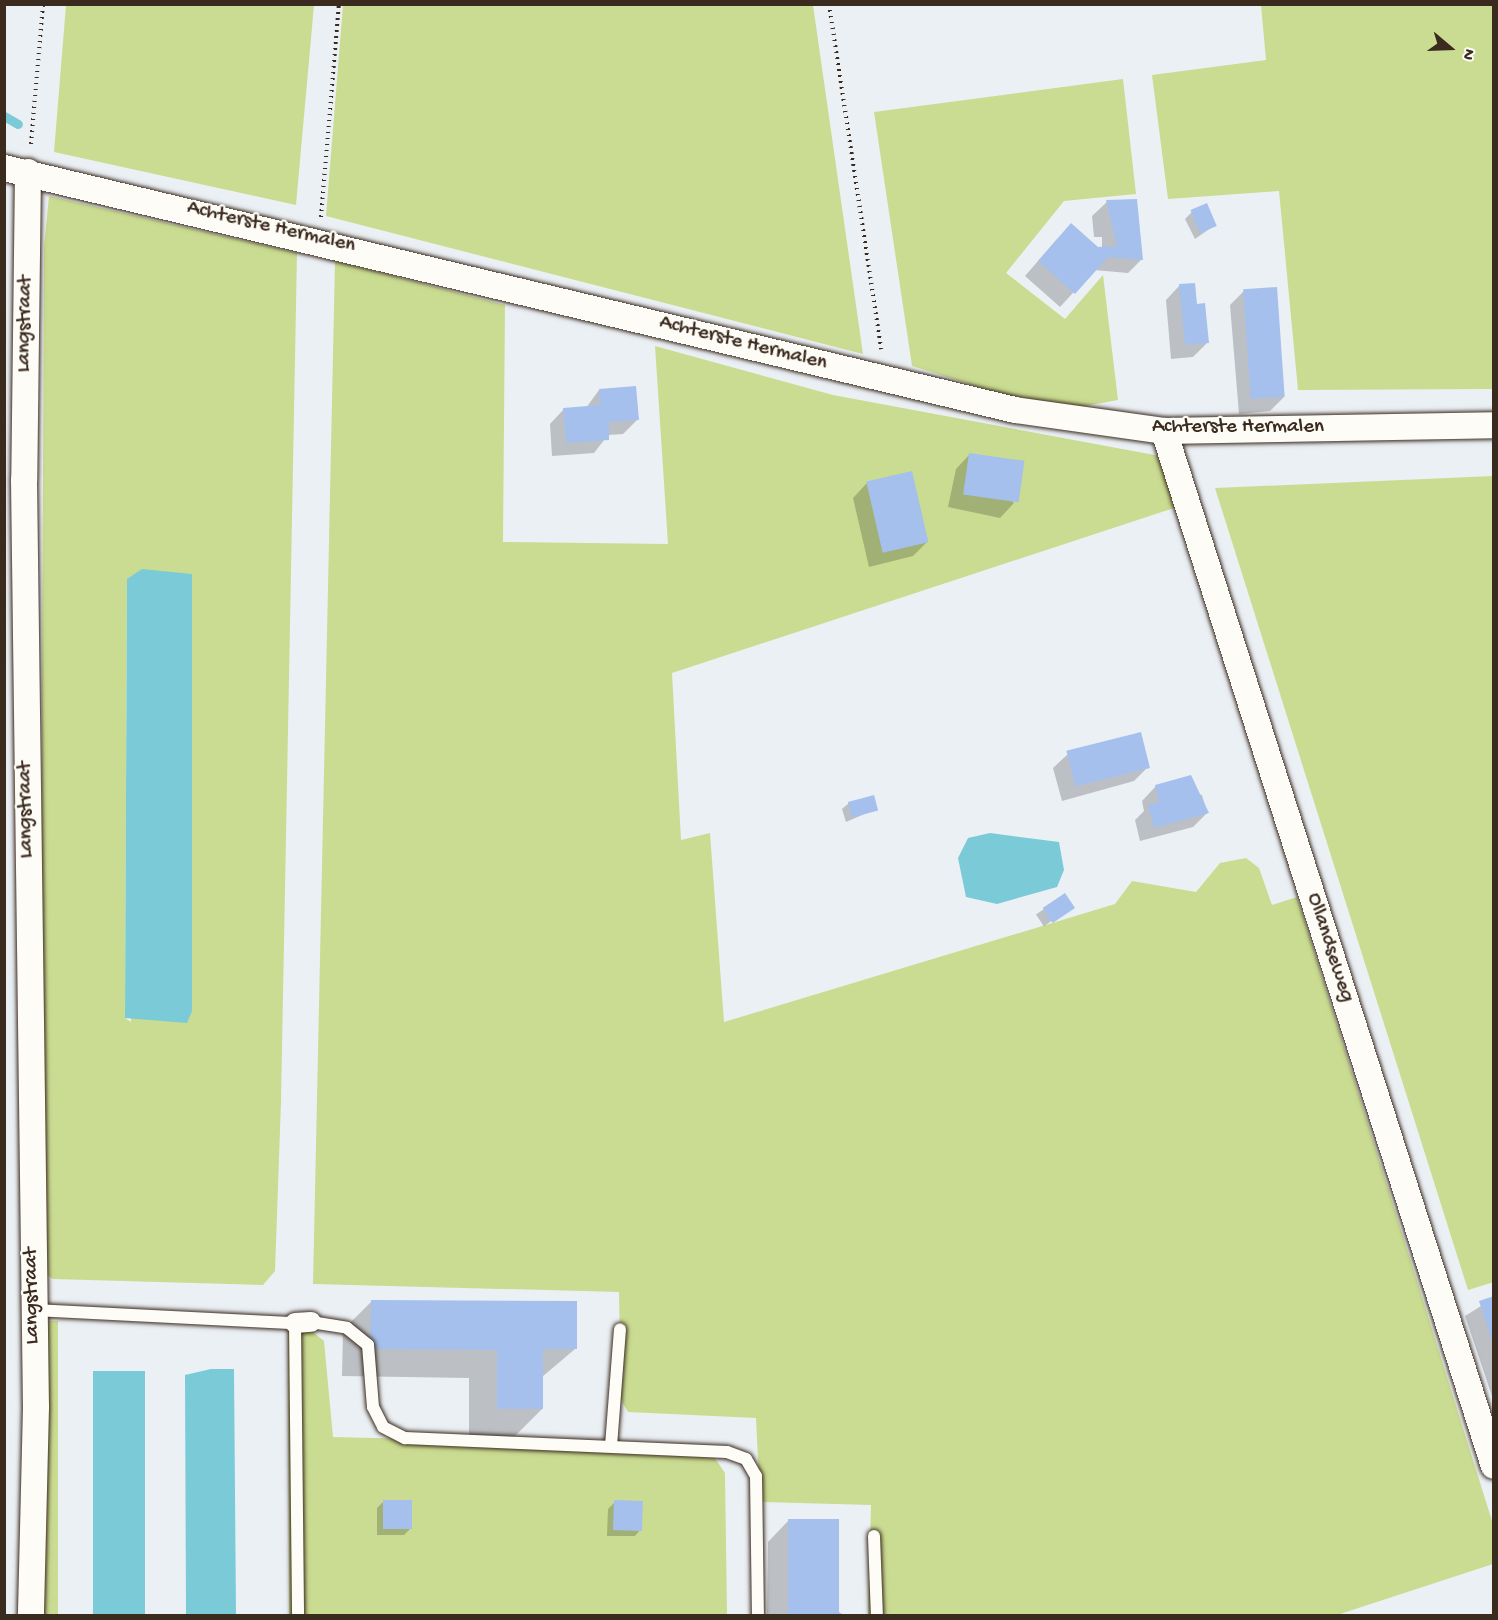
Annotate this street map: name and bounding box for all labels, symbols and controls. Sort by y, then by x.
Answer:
north arrow [1420,18,1480,78]
text: N [1457,46,1478,62]
street label: Achterste Hermalen [184,196,358,260]
street label: Langstraat [13,275,39,373]
street label: Achterste Hermalen [656,311,830,377]
street label: Achterste Hermalen [1152,415,1324,441]
street label: Langstraat [14,761,40,859]
street label: Ollandseweg [1299,890,1359,1006]
street label: Langstraat [20,1247,46,1345]

